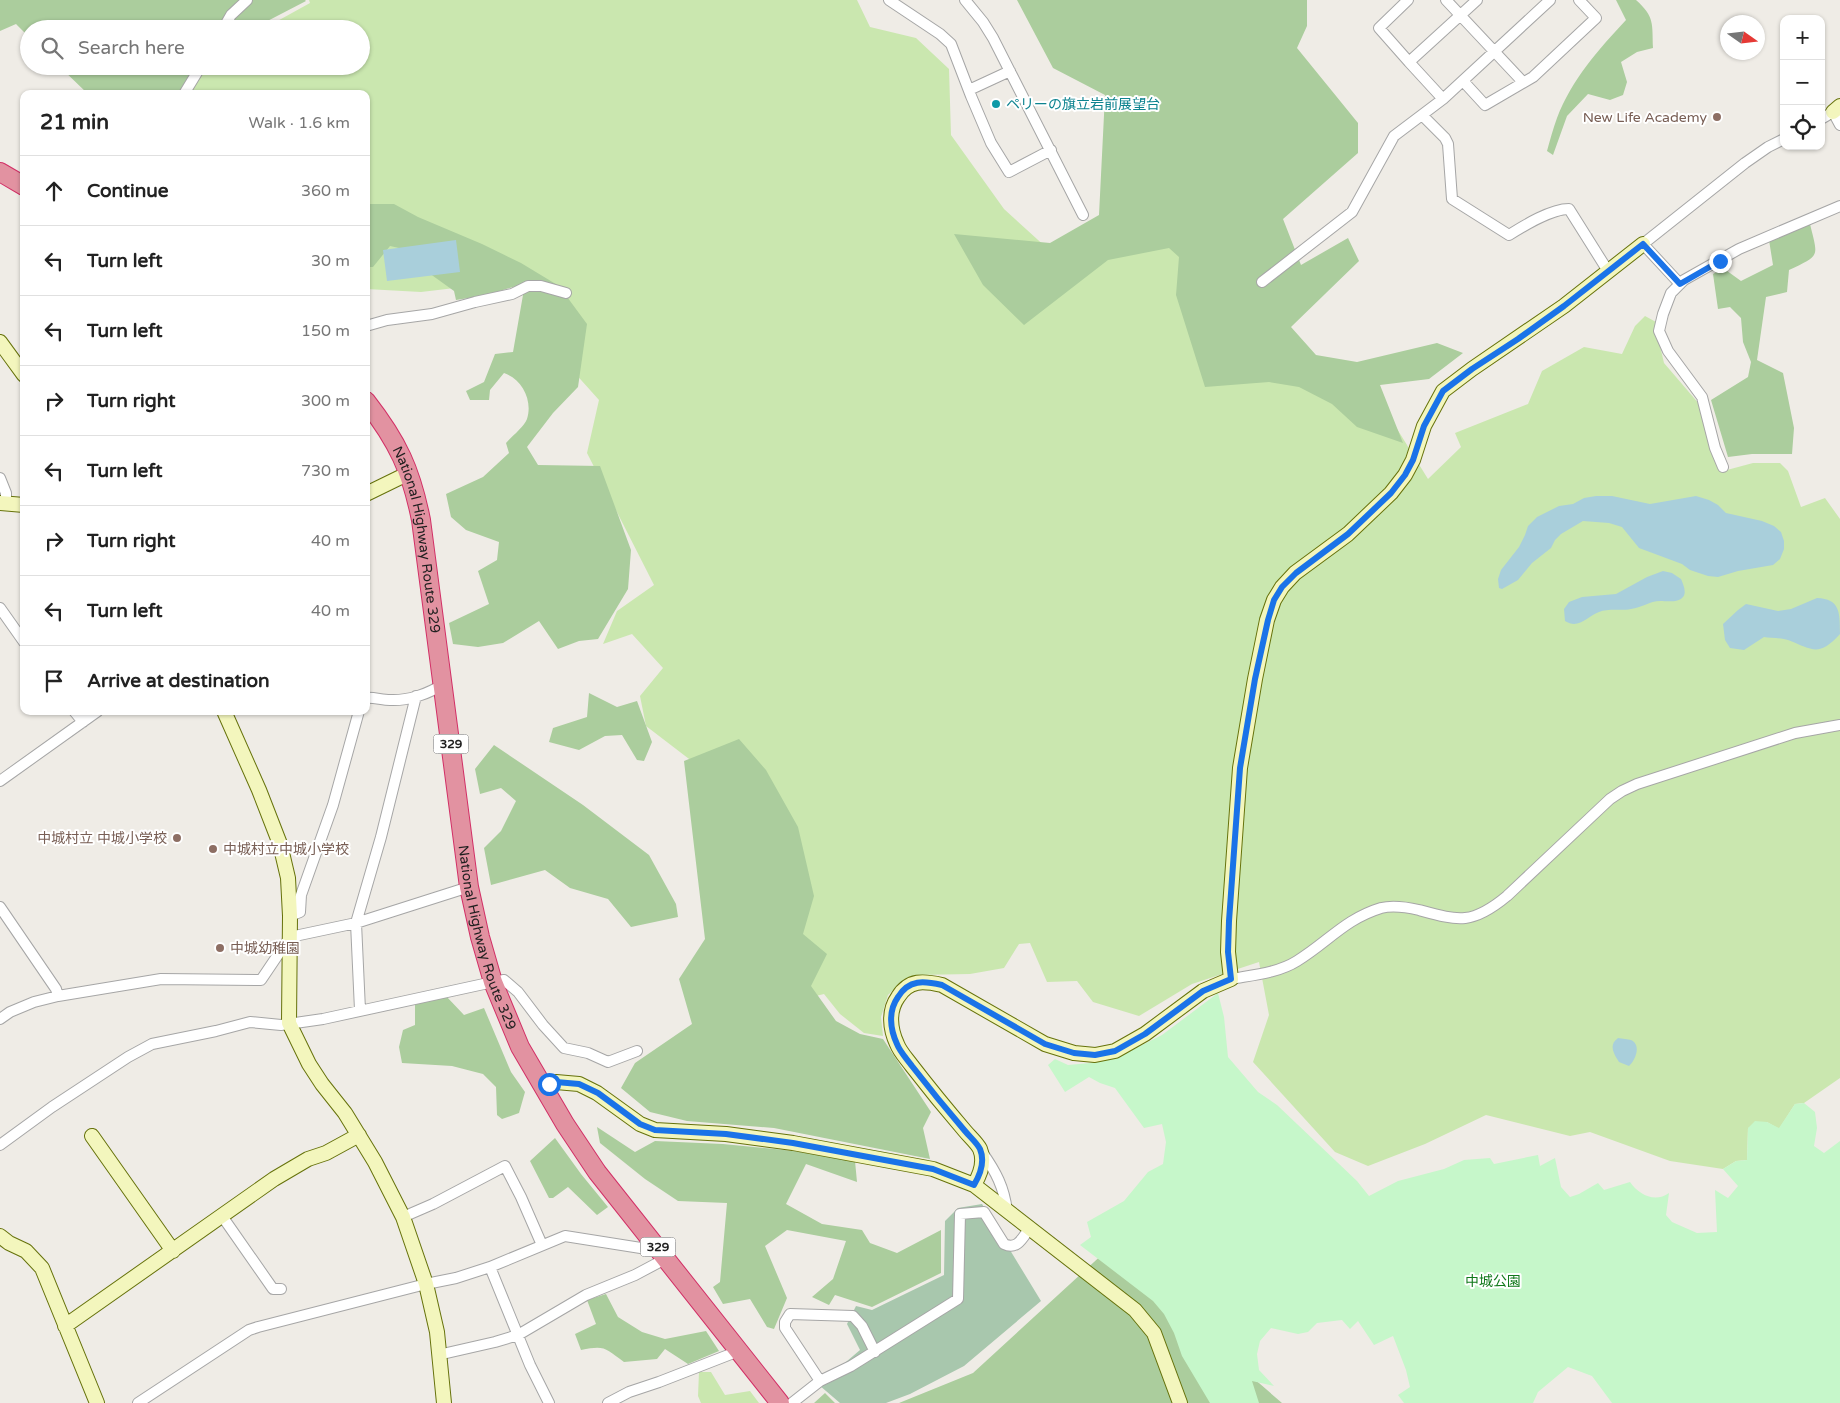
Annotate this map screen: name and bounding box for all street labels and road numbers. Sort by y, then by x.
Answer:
street label: National Highway Route 329 [389,443,444,634]
road number: 329 [434,734,468,754]
street label: National Highway Route 329 [455,844,520,1032]
road number: 329 [640,1238,676,1256]

